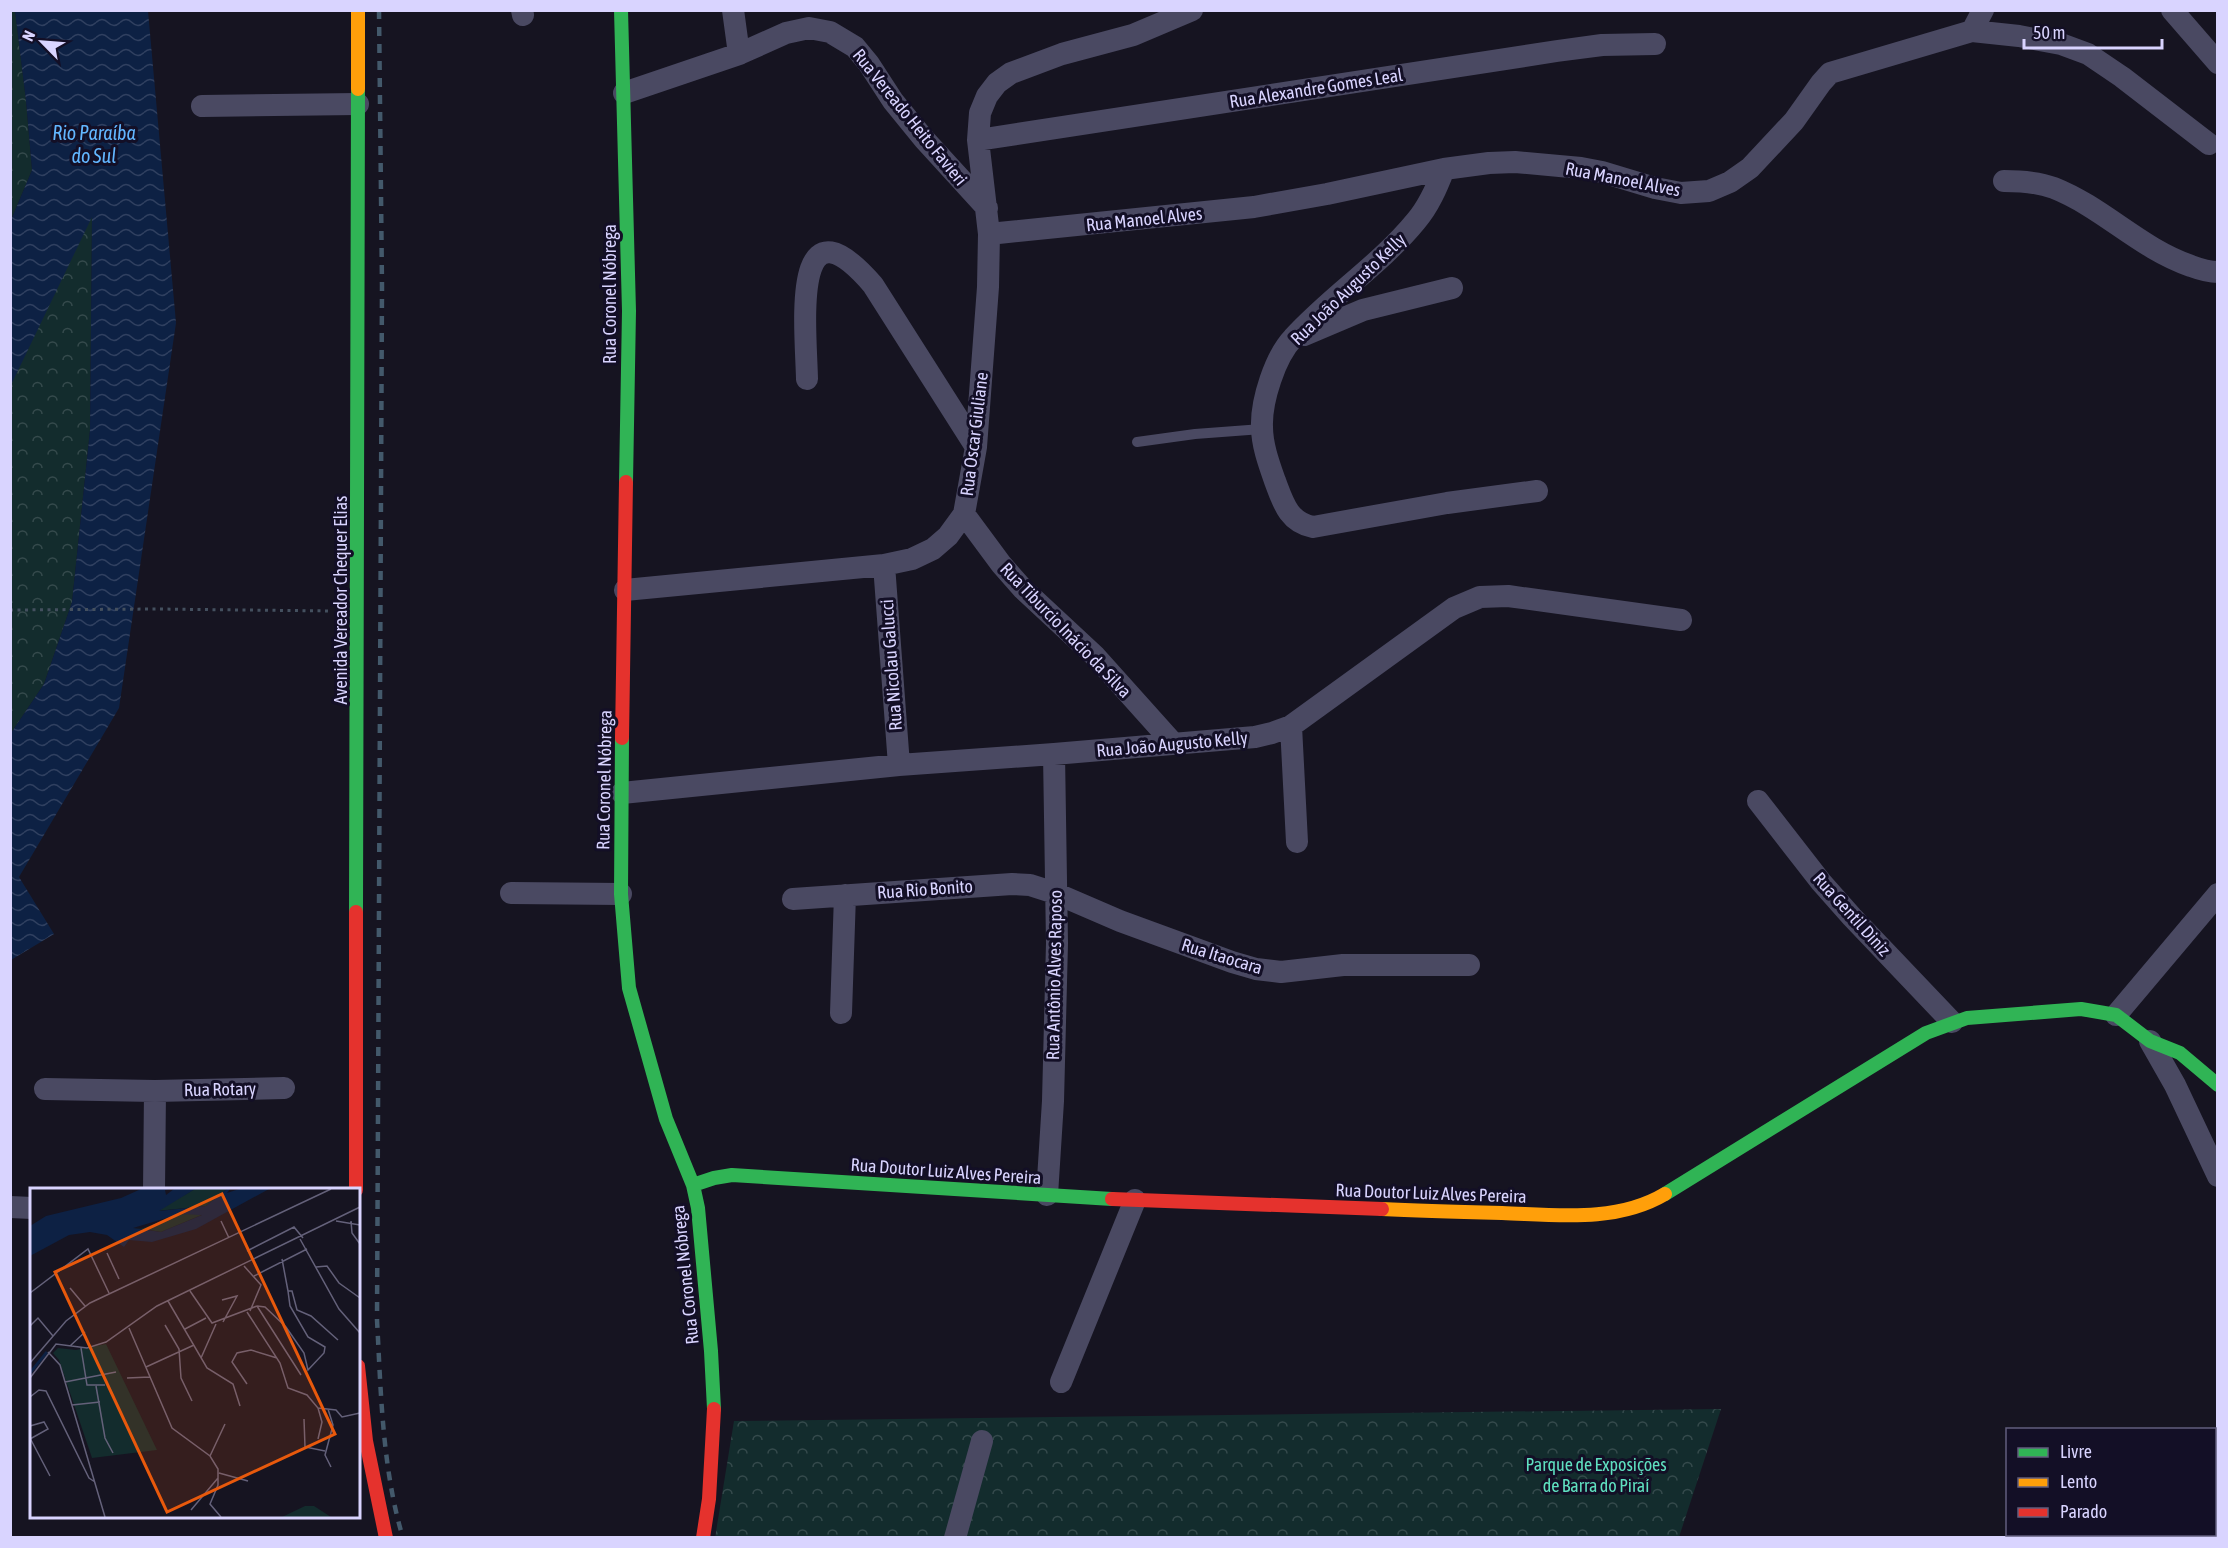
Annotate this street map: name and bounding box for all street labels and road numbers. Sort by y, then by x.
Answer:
street label: Rua Vereado Heito Favieri [849,45,971,189]
street label: Rua Alexandre Gomes Leal [1228,64,1404,112]
street label: Rua Manoel Alves [1564,158,1682,200]
street label: Rua Manoel Alves [1085,202,1203,236]
street label: Rua Coronel Nóbrega [599,224,620,364]
street label: Rua João Augusto Kelly [1286,229,1410,349]
street label: Rua Oscar Giuliane [956,371,992,497]
street label: Avenida Vereador Chequer Elias [330,496,351,704]
street label: Rua Tiburcio Inácio da Silva [996,558,1136,702]
street label: Rua Nicolau Galucci [876,599,906,731]
street label: Rua Coronel Nóbrega [592,710,616,850]
street label: Rua João Augusto Kelly [1096,727,1248,761]
street label: Rua Gentil Diniz [1809,868,1895,960]
street label: Rua Rio Bonito [876,875,974,903]
street label: Rua Antônio Alves Raposo [1042,890,1066,1060]
street label: Rua Itaocara [1179,934,1265,978]
street label: Rua Rotary [184,1078,256,1100]
street label: Rua Doutor Luiz Alves Pereira [850,1154,1042,1188]
street label: Rua Doutor Luiz Alves Pereira [1335,1179,1527,1207]
street label: Rua Coronel Nóbrega [667,1204,703,1346]

